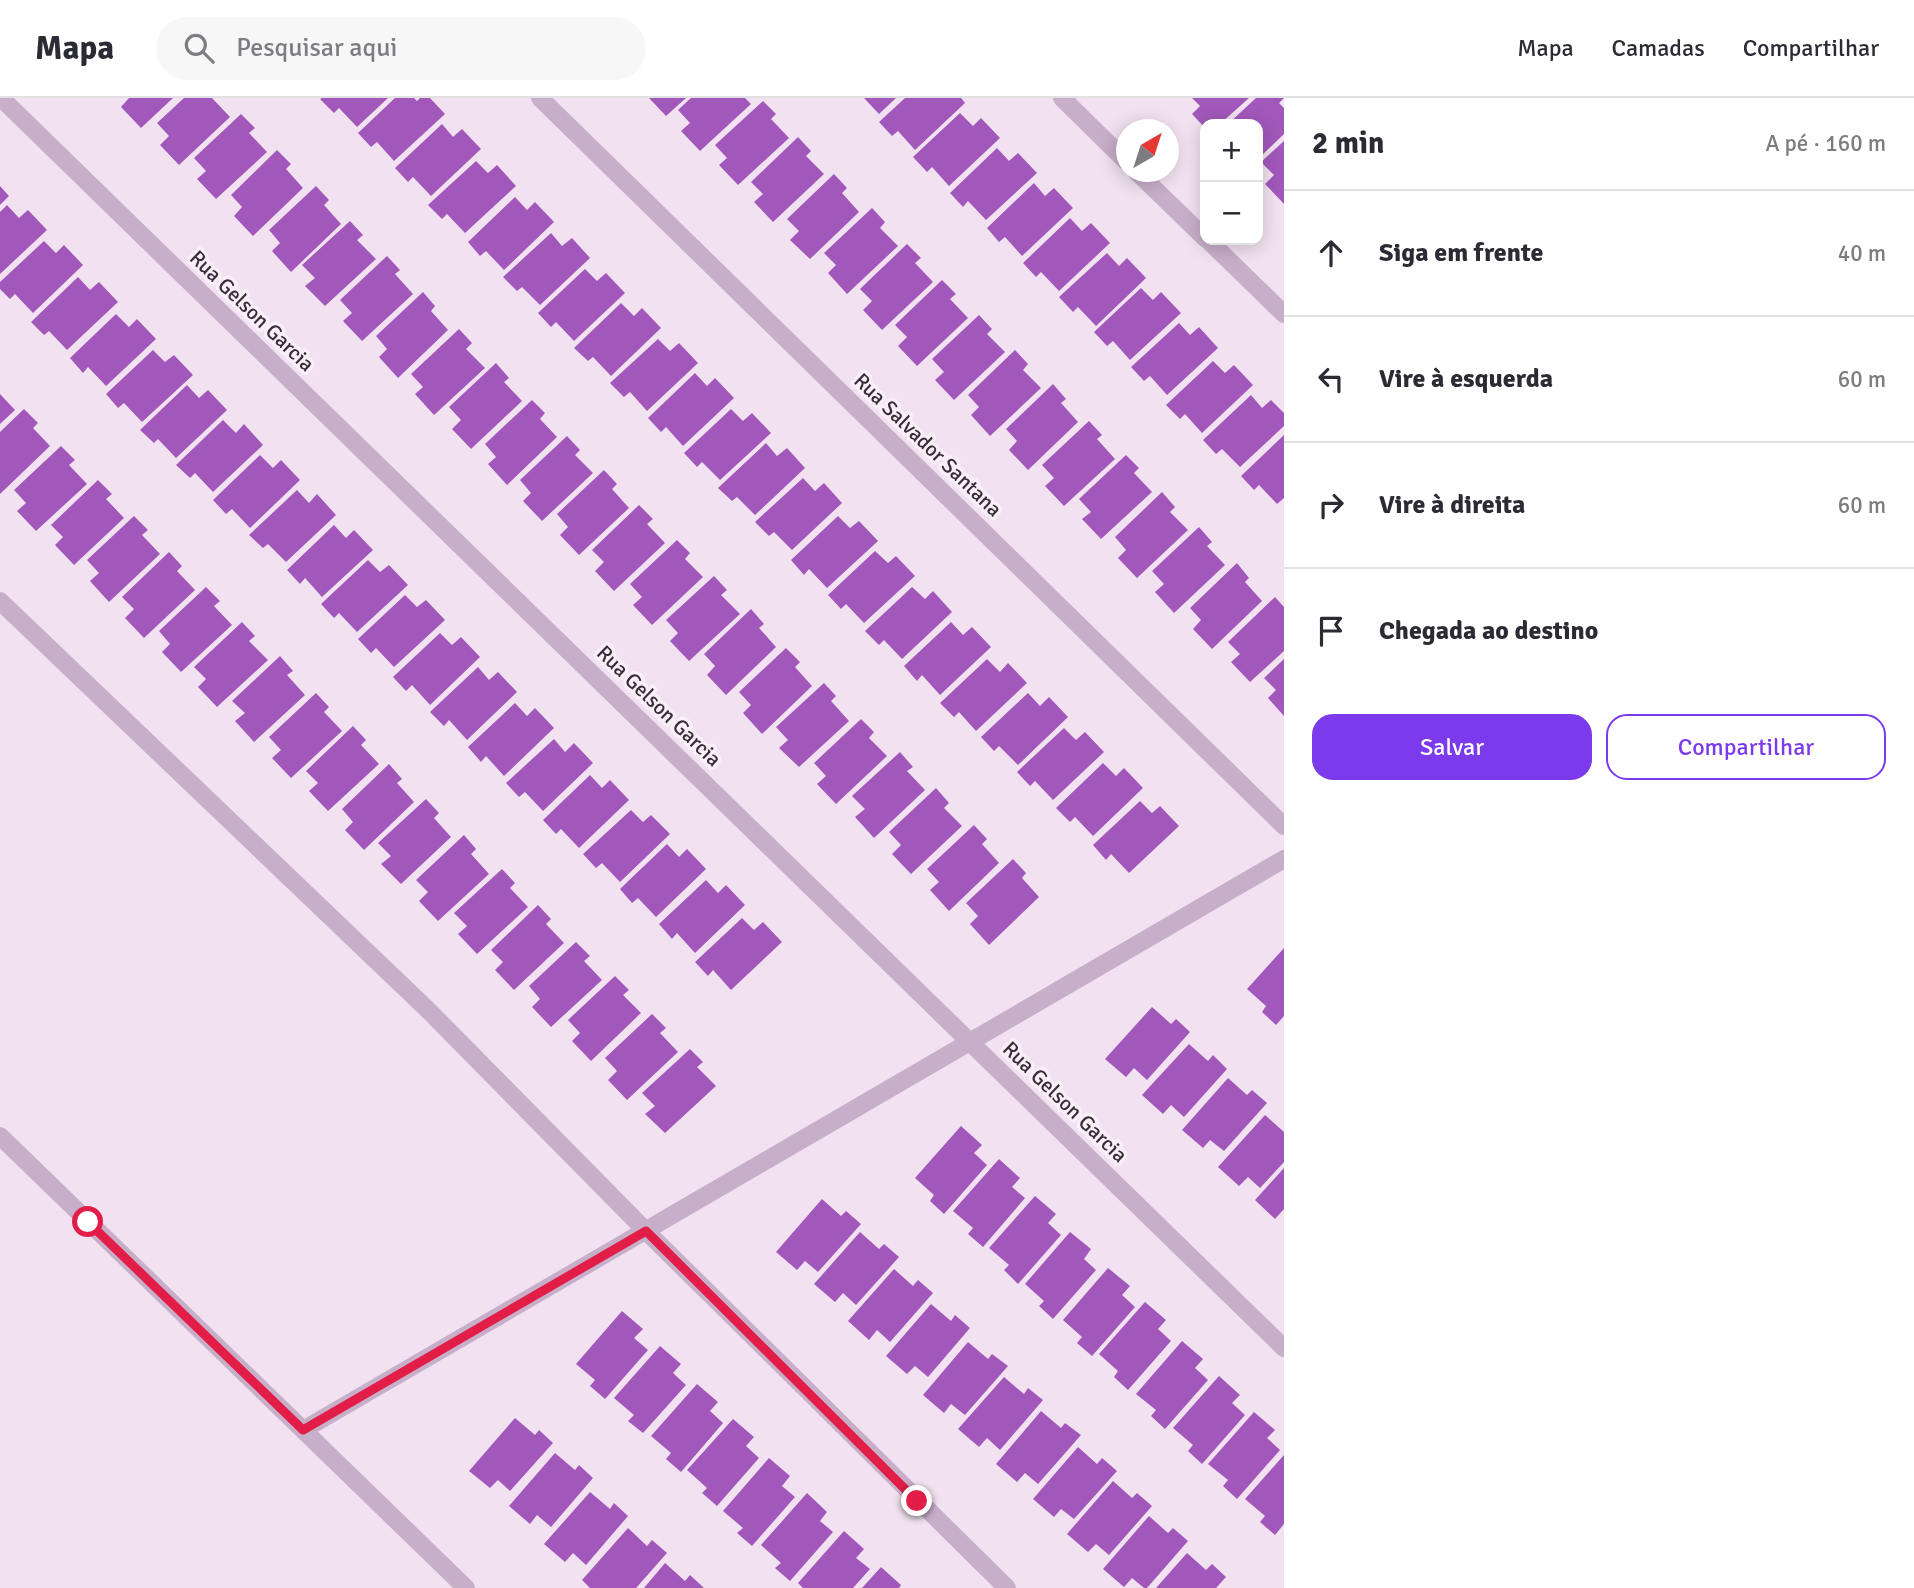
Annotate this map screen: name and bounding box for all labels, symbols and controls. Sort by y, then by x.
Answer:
search box [156,17,646,80]
text: Mapa [35,28,114,69]
icon: search [180,29,218,67]
text: Pesquisar aqui [236,32,397,64]
text: Mapa [1517,33,1574,63]
text: Camadas [1612,33,1705,63]
text: Compartilhar [1743,33,1879,63]
north arrow [1116,119,1179,182]
map controls [1200,119,1263,245]
button: + [1200,119,1263,182]
text: 2 min [1312,125,1384,162]
text: A pé · 160 m [1765,129,1886,158]
button: − [1200,182,1263,245]
icon: ahead [1312,234,1350,272]
text: Siga em frente [1379,237,1543,269]
text: 40 m [1838,239,1886,268]
street label: Rua Gelson Garcia [184,245,320,377]
icon: left [1312,360,1350,398]
text: Vire à esquerda [1379,363,1553,395]
text: 60 m [1838,365,1886,394]
street label: Rua Salvador Santana [849,368,1007,522]
icon: right [1312,486,1350,524]
text: Vire à direita [1379,489,1525,521]
text: 60 m [1838,491,1886,520]
icon: arrive [1312,612,1350,650]
text: Chegada ao destino [1379,615,1598,647]
street label: Rua Gelson Garcia [591,640,727,772]
button: Salvar [1312,714,1592,780]
button: Compartilhar [1606,714,1886,780]
street label: Rua Gelson Garcia [997,1036,1133,1168]
route start [72,1206,103,1237]
route end [901,1485,932,1516]

